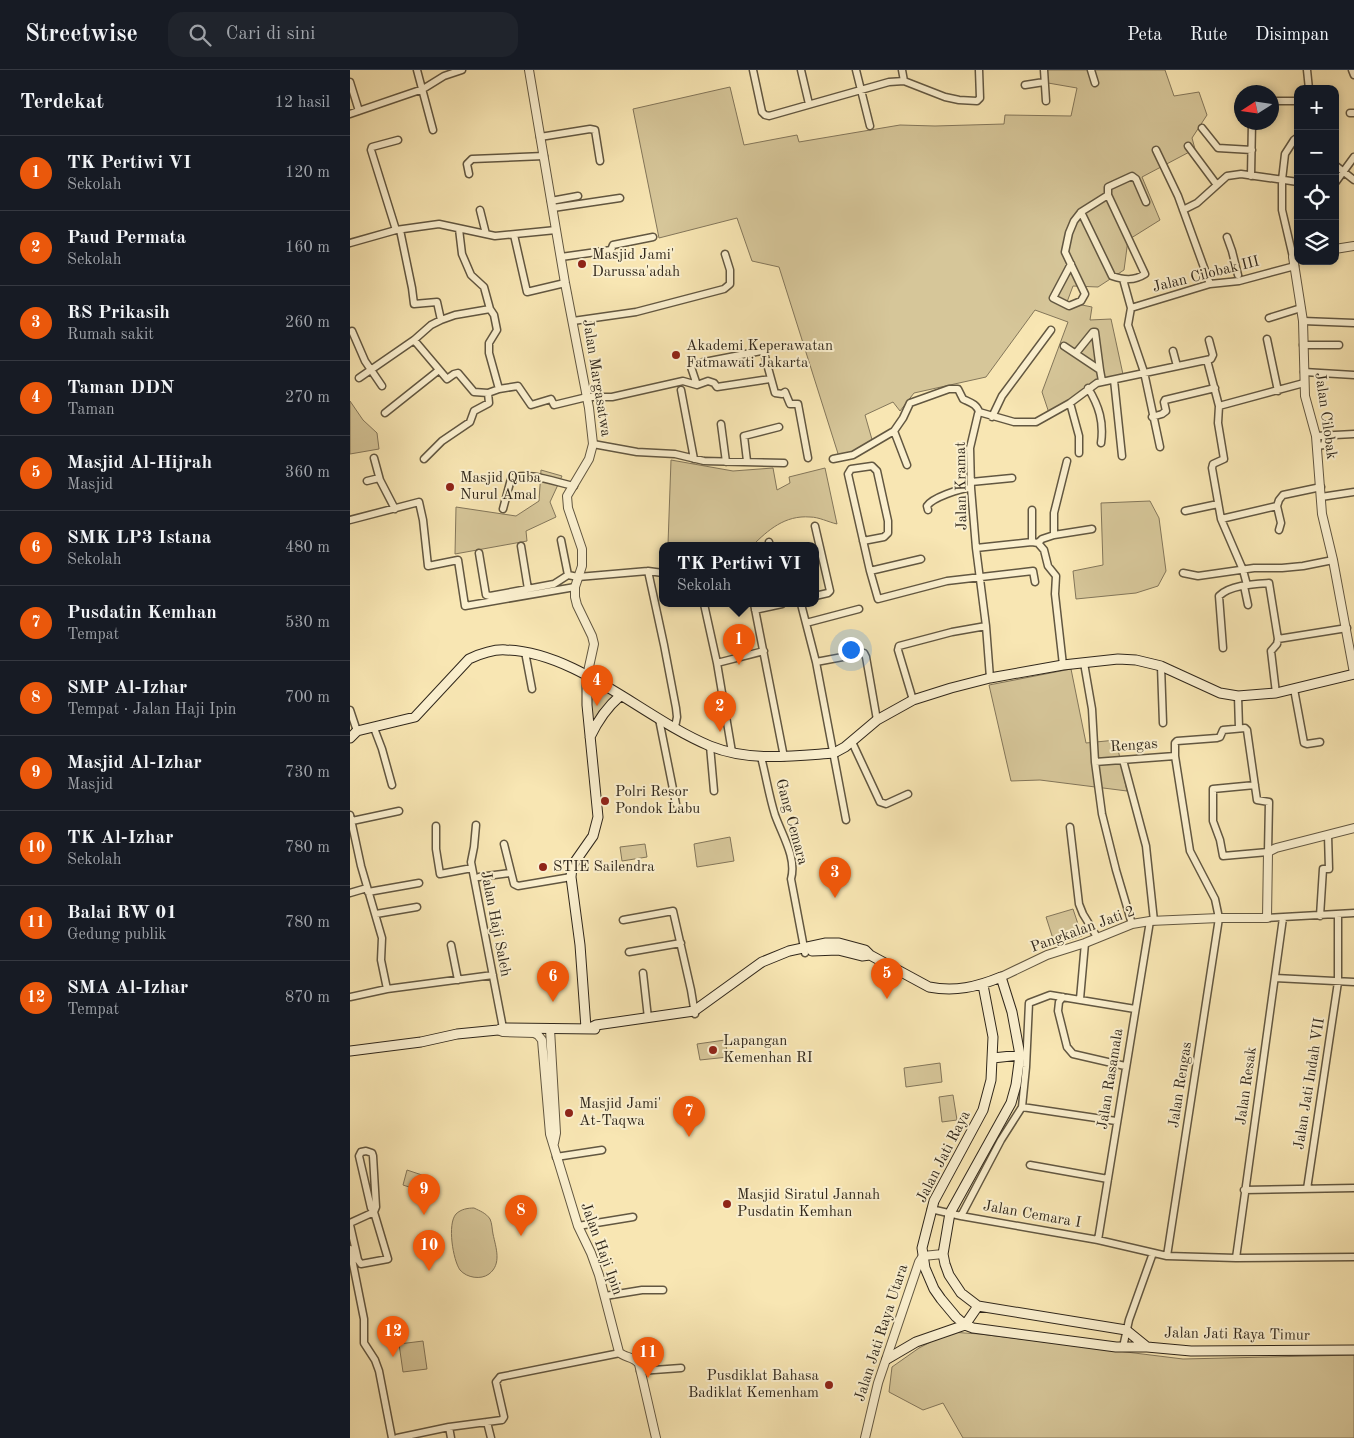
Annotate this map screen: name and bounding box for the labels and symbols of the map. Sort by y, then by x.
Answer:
north arrow [1234,85,1279,130]
place label: Masjid Jami' Darussa'adah [592,248,680,280]
street label: Jalan Cilobak III [1151,254,1261,296]
marker: Masjid Jami' Darussa'adah [576,258,588,270]
street label: Jalan Margasatwa [579,318,613,438]
place label: Akademi Keperawatan Fatmawati Jakarta [686,339,833,371]
marker: Akademi Keperawatan Fatmawati Jakarta [670,349,682,361]
street label: Jalan Cilobak [1311,372,1339,461]
street label: Jalan Kramat [954,442,970,530]
place label: Masjid Quba Nurul Amal [460,471,542,503]
marker: Masjid Quba Nurul Amal [444,481,456,493]
pin: 1 [723,624,755,665]
your location [838,637,864,663]
pin: 4 [581,665,613,706]
pin: 2 [704,691,736,732]
street label: Rengas [1110,737,1158,755]
street label: Gang Cemara [772,777,810,867]
place label: Polri Resor Pondok Labu [615,785,700,817]
marker: Polri Resor Pondok Labu [599,795,611,807]
pin: 3 [819,857,851,898]
place label: STIE Sailendra [553,860,655,875]
marker: STIE Sailendra [537,861,549,873]
street label: Jalan Haji Saleh [477,870,513,978]
street label: Pangkalan Jati 2 [1029,904,1137,956]
pin: 5 [871,958,903,999]
pin: 6 [537,961,569,1002]
street label: Jalan Jati Indah VII [1292,1017,1328,1151]
street label: Jalan Rasamala [1096,1027,1126,1131]
place label: Lapangan Kemenhan RI [723,1034,813,1066]
street label: Jalan Rengas [1167,1041,1195,1129]
marker: Lapangan Kemenhan RI [707,1044,719,1056]
street label: Jalan Resak [1234,1046,1260,1126]
pin: 7 [673,1096,705,1137]
place label: Masjid Jami' At-Taqwa [579,1097,661,1129]
marker: Masjid Jami' At-Taqwa [563,1107,575,1119]
street label: Jalan Jati Raya [914,1108,974,1205]
pin: 9 [408,1174,440,1215]
place label: Masjid Siratul Jannah Pusdatin Kemhan [737,1188,880,1220]
pin: 8 [505,1195,537,1236]
marker: Masjid Siratul Jannah Pusdatin Kemhan [721,1198,733,1210]
street label: Jalan Cemara I [982,1199,1082,1231]
street label: Jalan Haji Ipin [577,1201,625,1297]
pin: 10 [413,1230,445,1271]
street label: Jalan Jati Raya Utara [853,1262,911,1403]
pin: 12 [377,1316,409,1357]
street label: Jalan Jati Raya Timur [1164,1326,1310,1344]
pin: 11 [632,1337,664,1378]
place label: Pusdiklat Bahasa Badiklat Kemenham [688,1369,820,1401]
marker: Pusdiklat Bahasa Badiklat Kemenham [823,1379,835,1391]

